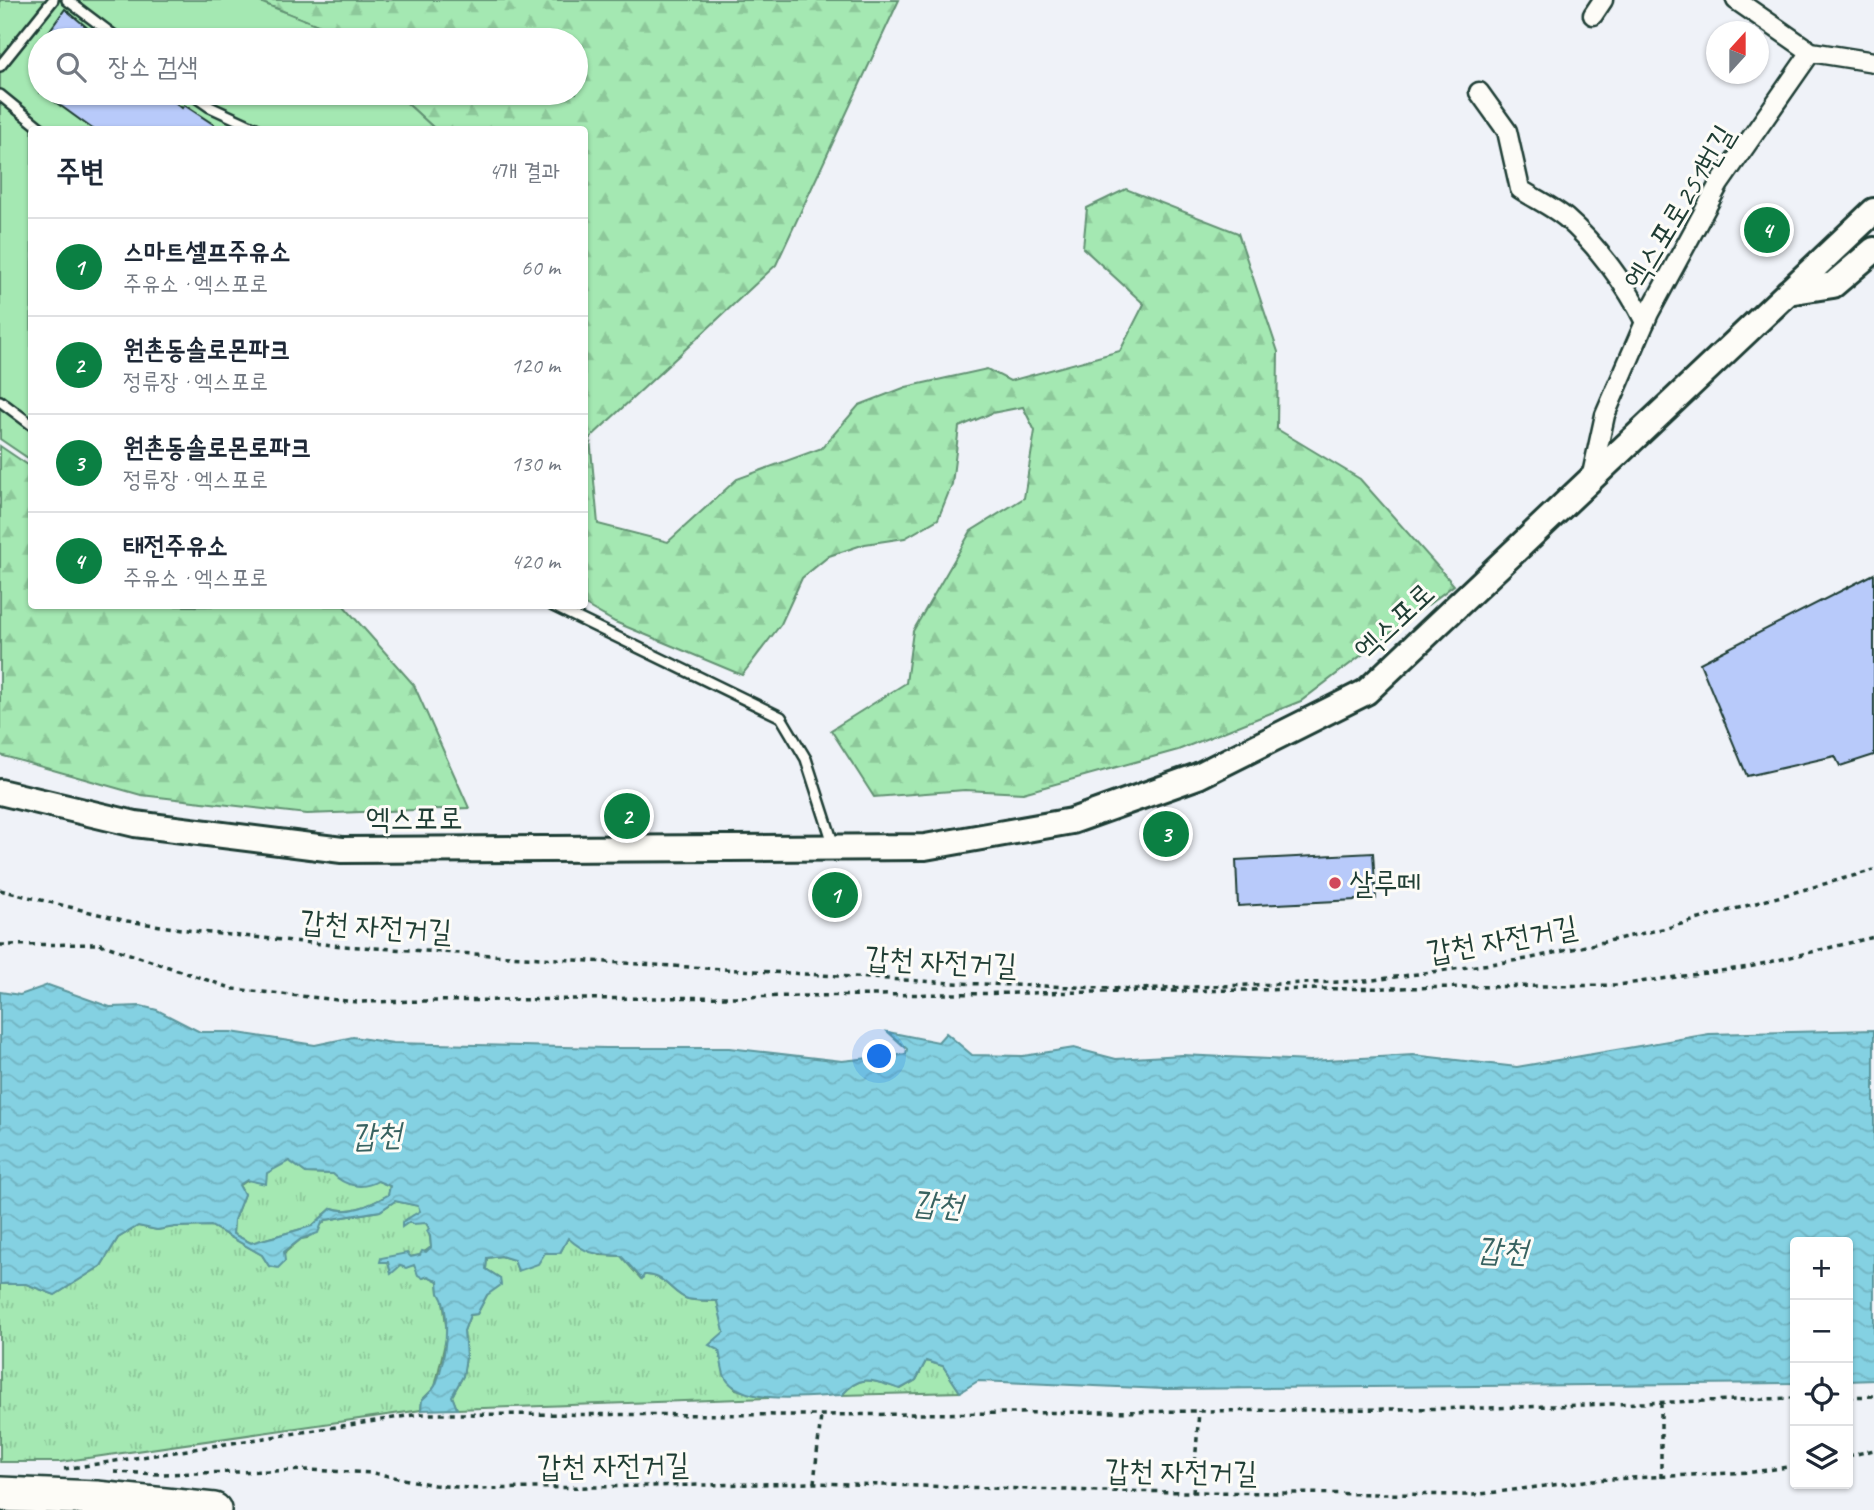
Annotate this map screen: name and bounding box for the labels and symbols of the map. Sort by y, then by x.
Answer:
north arrow [1706,21,1769,84]
street label: 엑스포로251번길 [1615,118,1743,296]
pin: 4 [1744,204,1790,256]
street label: 엑스포로 [1346,574,1442,668]
pin: 2 [604,790,650,842]
street label: 엑스포로 [366,799,462,837]
pin: 3 [1143,808,1189,860]
place label: 살루떼 [1349,864,1421,902]
pin: 1 [812,869,858,921]
marker: 살루떼 [1327,875,1343,891]
street label: 갑천 자전거길 [299,902,453,950]
street label: 갑천 자전거길 [1424,907,1580,971]
street label: 갑천 자전거길 [864,938,1018,984]
your location [862,1039,896,1073]
water label: 갑천 [350,1114,406,1156]
water label: 갑천 [910,1181,968,1227]
water label: 갑천 [1475,1228,1532,1272]
street label: 갑천 자전거길 [537,1445,689,1485]
street label: 갑천 자전거길 [1105,1451,1257,1491]

